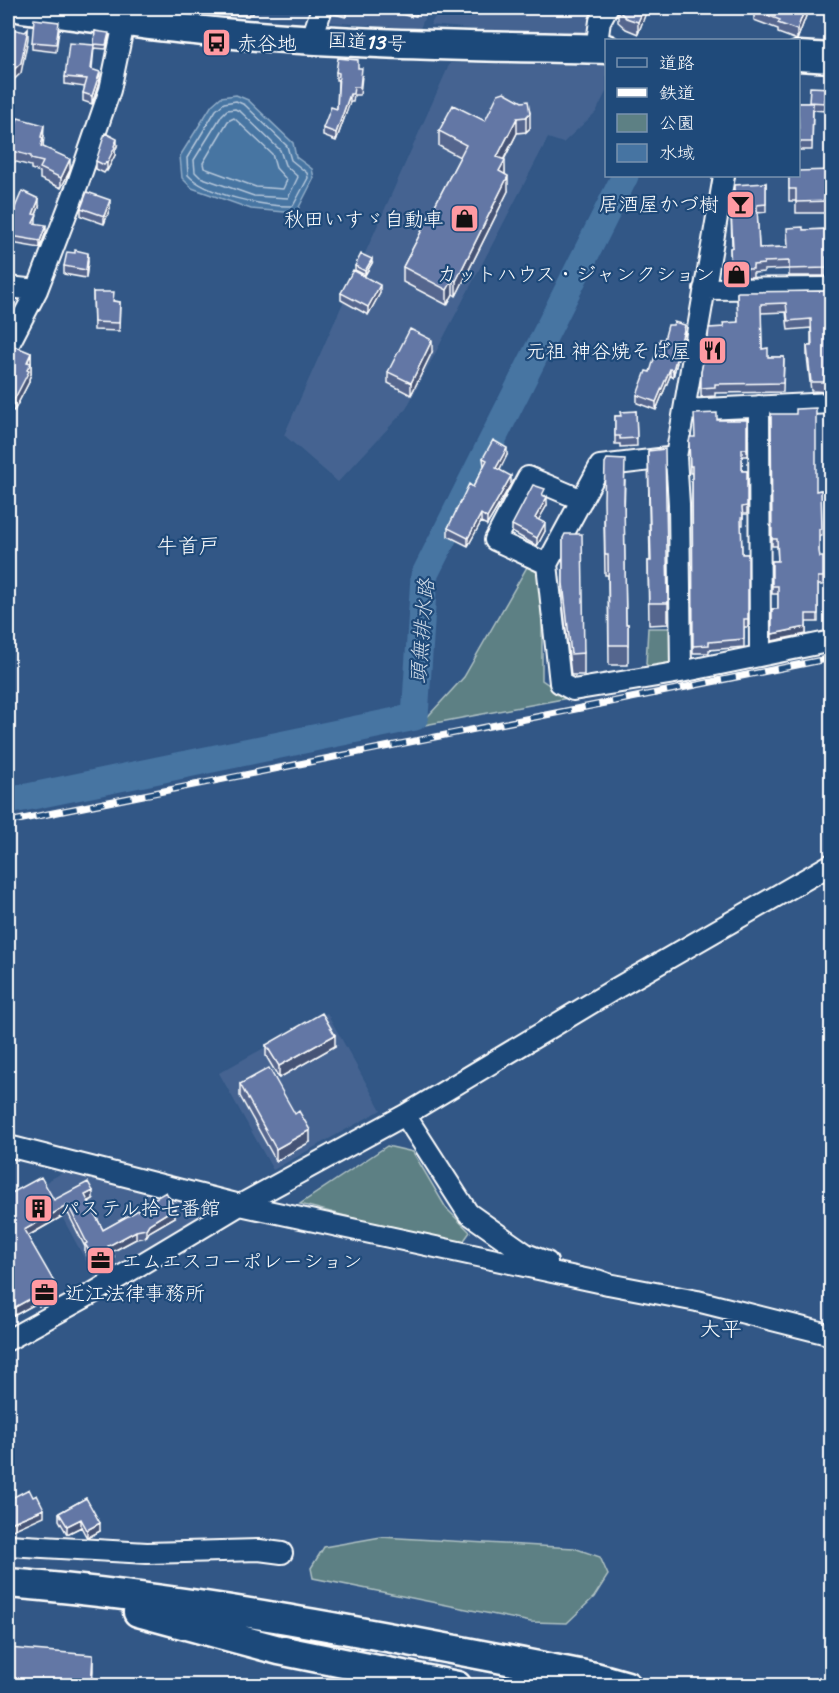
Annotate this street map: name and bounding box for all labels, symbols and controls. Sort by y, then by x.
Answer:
street label: 国道13号 [326,22,408,62]
place label: 赤谷地 [237,26,297,61]
bus stop icon: 赤谷地 [200,27,232,59]
legend [605,39,800,177]
text: 道路 [659,47,695,79]
text: 鉄道 [659,77,695,109]
text: 公園 [659,107,695,139]
text: 水域 [659,137,695,169]
place label: 居酒屋かづ樹 [599,187,719,222]
bar icon: 居酒屋かづ樹 [724,188,756,220]
place label: 秋田いすゞ自動車 [284,202,444,237]
shop icon: 秋田いすゞ自動車 [449,203,481,235]
place label: カットハウス・ジャンクション [437,257,715,292]
shop icon: カットハウス・ジャンクション [720,258,752,290]
place label: 元祖 神谷焼そば屋 [526,334,691,369]
restaurant icon: 元祖 神谷焼そば屋 [696,335,728,367]
district label: 牛首戸 [157,527,220,565]
water label: 頭無排水路 [398,576,446,685]
place label: パステル拾七番館 [60,1191,220,1226]
building icon: パステル拾七番館 [23,1192,55,1224]
place label: エムエスコーポレーション [122,1244,362,1279]
office icon: エムエスコーポレーション [85,1245,117,1277]
place label: 近江法律事務所 [65,1276,205,1311]
office icon: 近江法律事務所 [28,1277,60,1309]
district label: 大平 [700,1310,742,1348]

